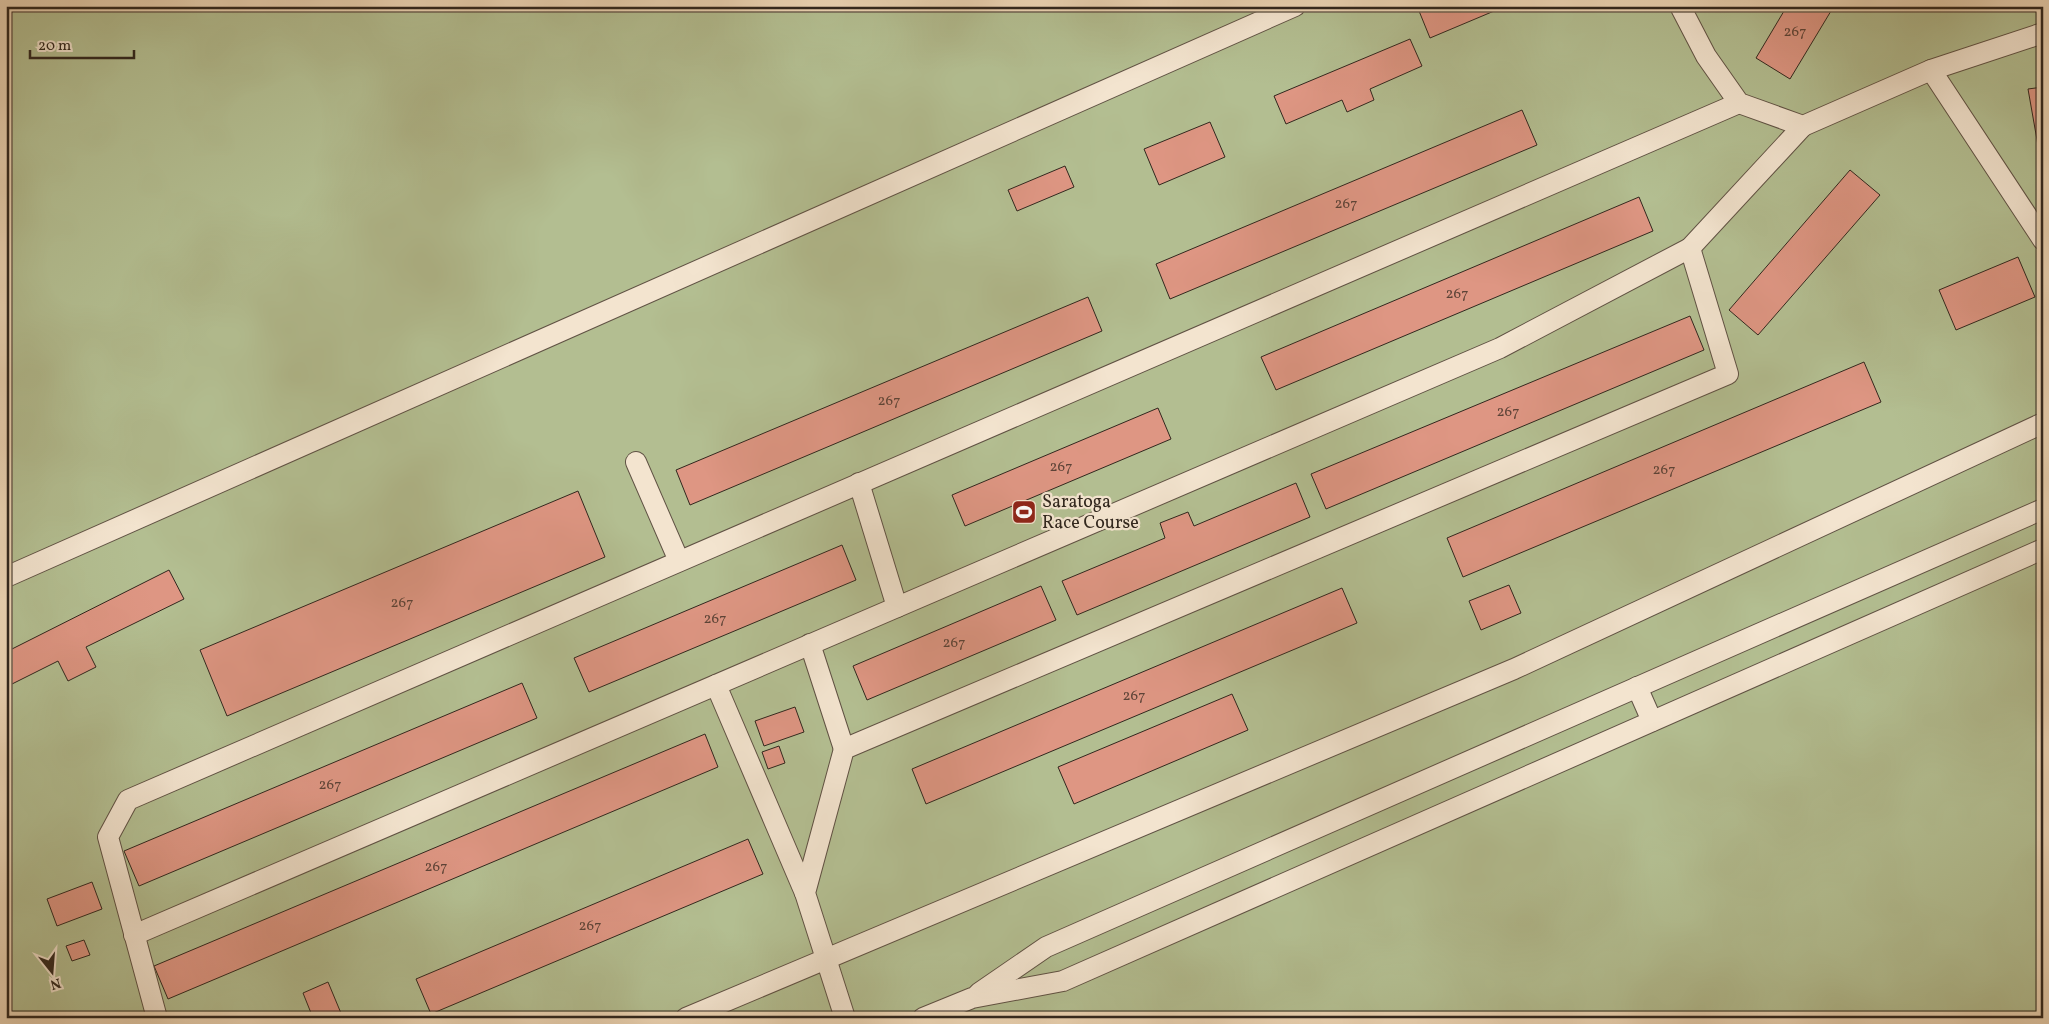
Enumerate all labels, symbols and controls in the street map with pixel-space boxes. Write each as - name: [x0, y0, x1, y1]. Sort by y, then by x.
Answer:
- house number: 267: [1784, 22, 1806, 43]
- scale bar: [30, 28, 134, 60]
- text: 20 m: [38, 36, 71, 57]
- house number: 267: [1335, 194, 1357, 215]
- house number: 267: [1446, 284, 1468, 305]
- house number: 267: [878, 391, 900, 412]
- house number: 267: [1497, 402, 1519, 423]
- house number: 267: [1050, 457, 1072, 478]
- house number: 267: [1653, 460, 1675, 481]
- place label: Saratoga Race Course: [1042, 490, 1139, 536]
- sports icon: Saratoga Race Course: [1011, 499, 1037, 525]
- house number: 267: [391, 593, 413, 614]
- house number: 267: [704, 609, 726, 630]
- house number: 267: [943, 633, 965, 654]
- house number: 267: [1123, 686, 1145, 707]
- house number: 267: [319, 775, 341, 796]
- house number: 267: [425, 857, 447, 878]
- house number: 267: [579, 916, 601, 937]
- north arrow: [28, 946, 78, 996]
- text: N: [48, 972, 63, 994]

